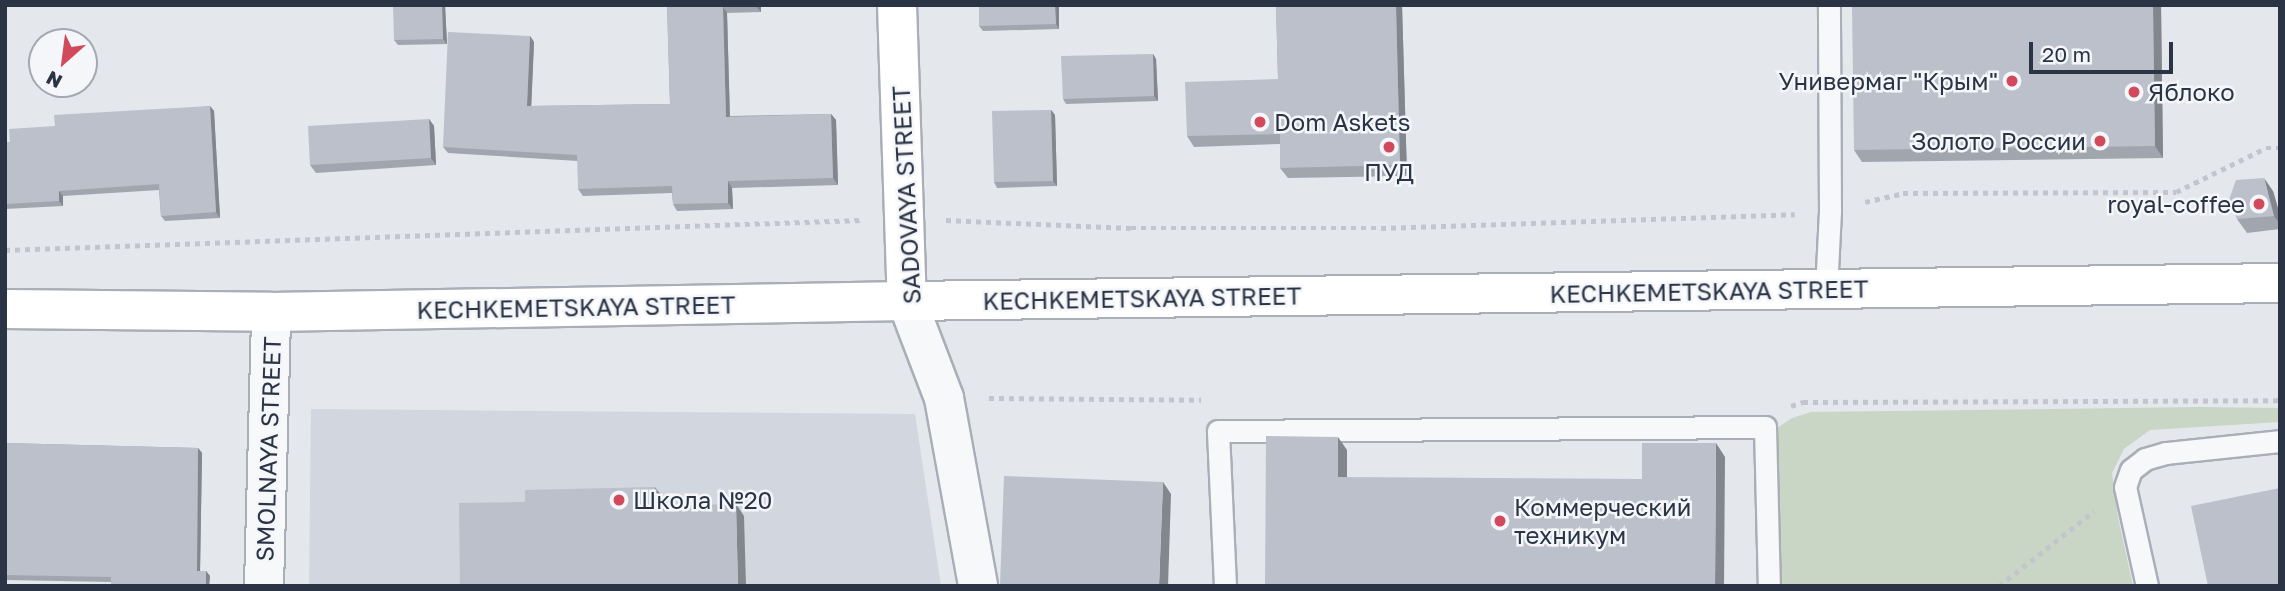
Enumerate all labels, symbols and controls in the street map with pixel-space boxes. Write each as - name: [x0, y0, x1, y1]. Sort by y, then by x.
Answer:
- north arrow: [28, 28, 98, 98]
- scale bar: [2033, 28, 2176, 72]
- text: 20 m: [2042, 41, 2091, 67]
- text: N: [42, 67, 66, 94]
- place label: Универмаг "Крым": [1778, 67, 1998, 95]
- marker: Универмаг "Крым": [2004, 73, 2020, 89]
- place label: Яблоко: [2148, 78, 2235, 106]
- marker: Яблоко: [2126, 84, 2142, 100]
- street label: SADOVAYA STREET: [886, 85, 926, 305]
- place label: Dom Askets: [1274, 108, 1410, 136]
- marker: Dom Askets: [1252, 114, 1268, 130]
- place label: Золото России: [1911, 127, 2086, 155]
- marker: Золото России: [2092, 133, 2108, 149]
- marker: ПУД: [1381, 139, 1397, 155]
- place label: ПУД: [1364, 158, 1414, 186]
- place label: royal-coffee: [2107, 190, 2245, 218]
- marker: royal-coffee: [2251, 196, 2267, 212]
- street label: KECHKEMETSKAYA STREET: [1549, 274, 1869, 308]
- street label: KECHKEMETSKAYA STREET: [982, 281, 1302, 315]
- street label: KECHKEMETSKAYA STREET: [416, 290, 736, 324]
- street label: SMOLNAYA STREET: [250, 336, 286, 562]
- place label: Школа №20: [633, 486, 772, 514]
- marker: Школа №20: [611, 492, 627, 508]
- place label: Коммерческий техникум: [1514, 493, 1691, 549]
- marker: Коммерческий техникум: [1492, 513, 1508, 529]

